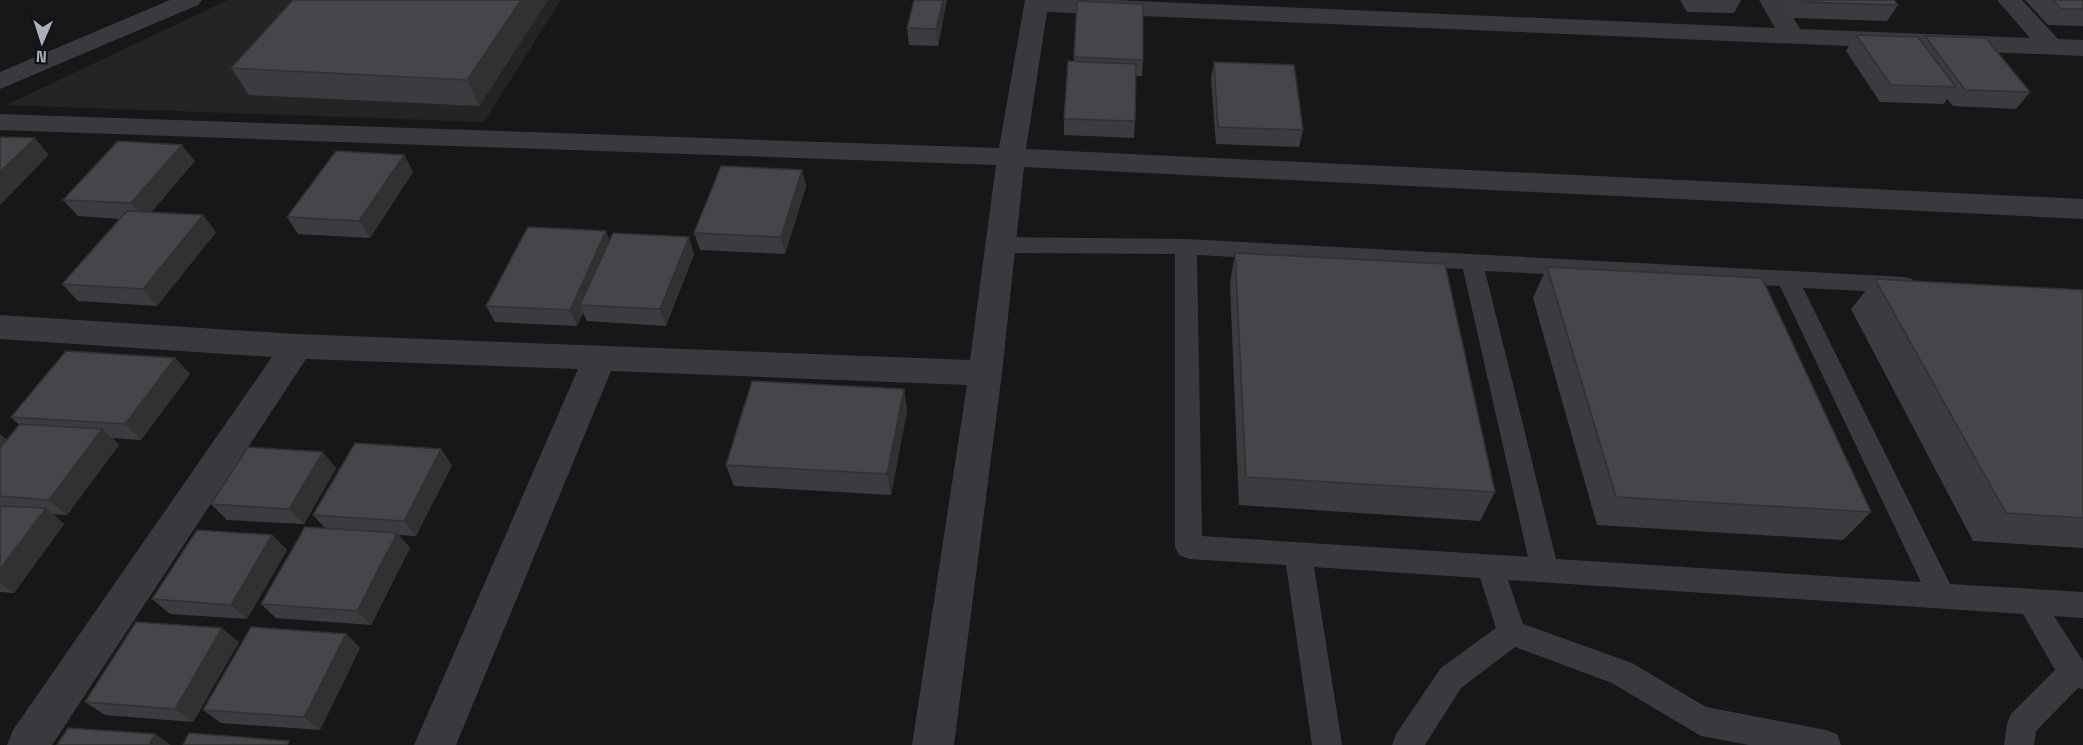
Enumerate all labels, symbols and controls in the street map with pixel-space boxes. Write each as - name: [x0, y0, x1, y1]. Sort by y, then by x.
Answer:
- north arrow: [12, 12, 72, 72]
- text: N: [35, 46, 47, 67]

